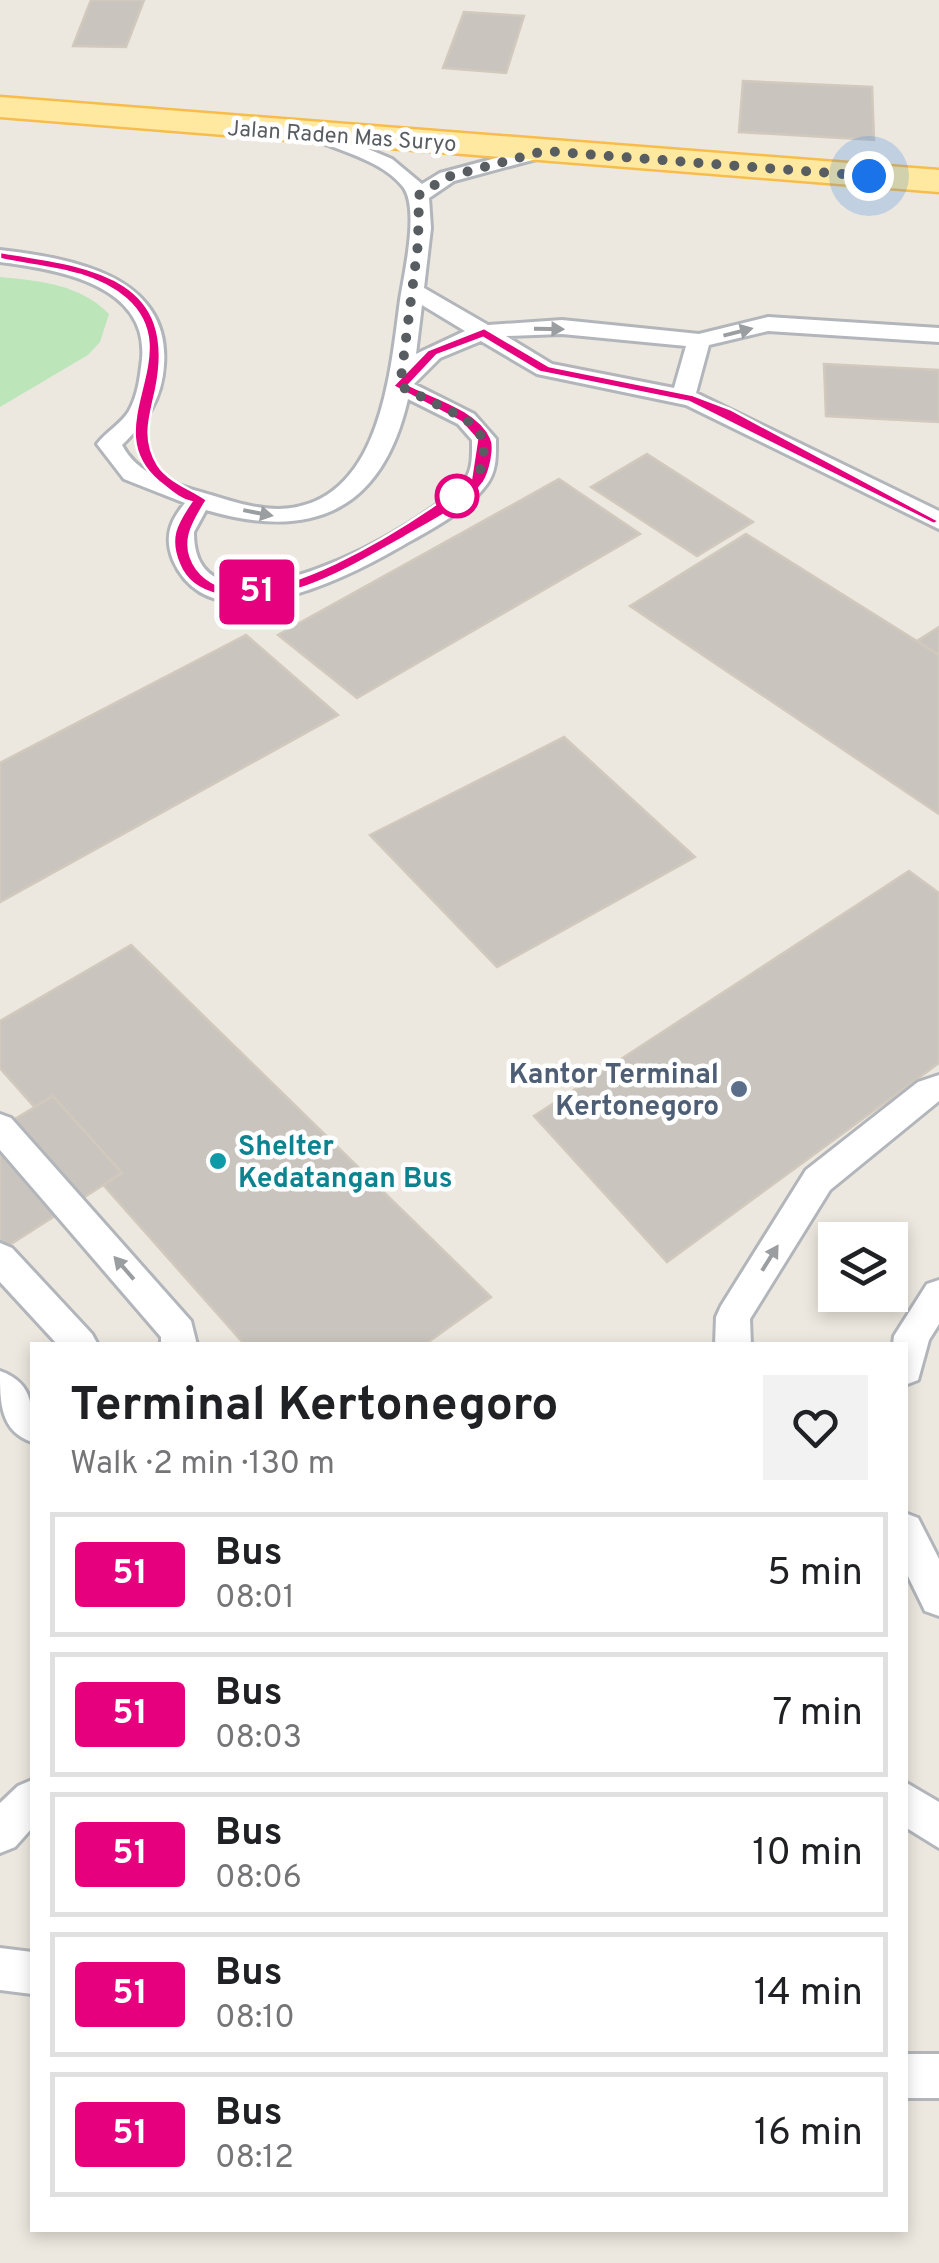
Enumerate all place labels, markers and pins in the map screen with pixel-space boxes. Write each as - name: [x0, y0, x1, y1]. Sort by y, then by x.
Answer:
- unlabelled marker: [436, 475, 478, 517]
- place label: Kantor Terminal Kertonegoro: [509, 1058, 719, 1126]
- marker: Kantor Terminal Kertonegoro: [728, 1078, 750, 1100]
- place label: Shelter Kedatangan Bus: [238, 1130, 453, 1198]
- marker: Shelter Kedatangan Bus: [207, 1150, 229, 1172]

